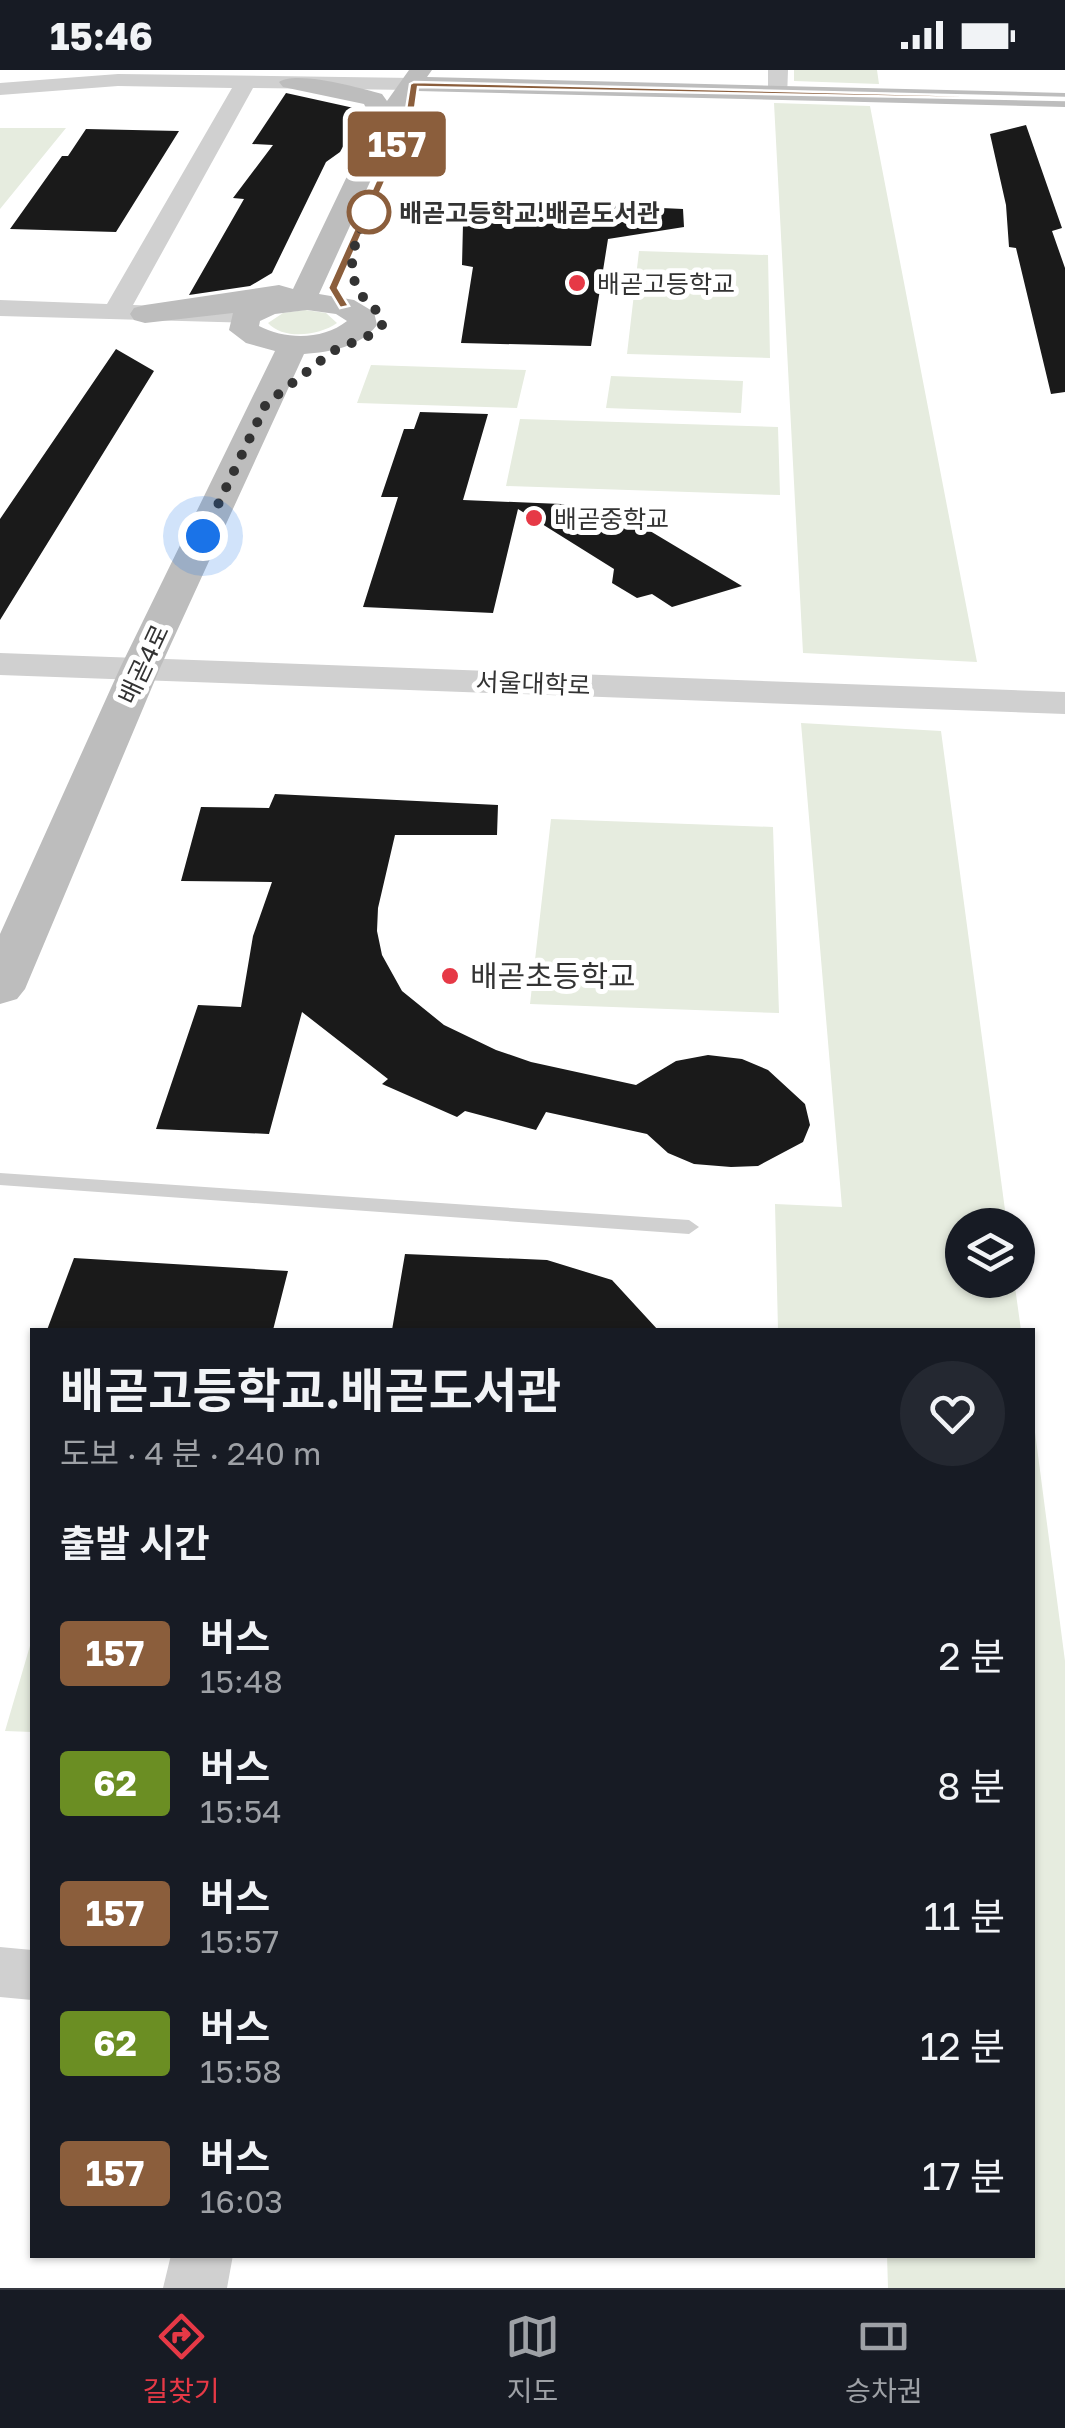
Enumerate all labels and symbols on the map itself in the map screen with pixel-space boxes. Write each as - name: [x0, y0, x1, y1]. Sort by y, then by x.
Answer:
- line badge: 157: [340, 112, 454, 176]
- marker: 배곧고등학교.배곧도서관: [348, 191, 390, 233]
- place label: 배곧고등학교.배곧도서관: [399, 197, 660, 228]
- place label: 배곧고등학교: [597, 268, 735, 299]
- marker: 배곧고등학교: [566, 272, 588, 294]
- place label: 배곧중학교: [554, 503, 669, 534]
- marker: 배곧중학교: [523, 507, 545, 529]
- your location: [178, 511, 228, 561]
- street label: 배곧4로: [111, 619, 175, 709]
- street label: 서울대학로: [475, 666, 591, 700]
- place label: 배곧초등학교: [470, 958, 636, 994]
- marker: 배곧초등학교: [439, 965, 461, 987]

